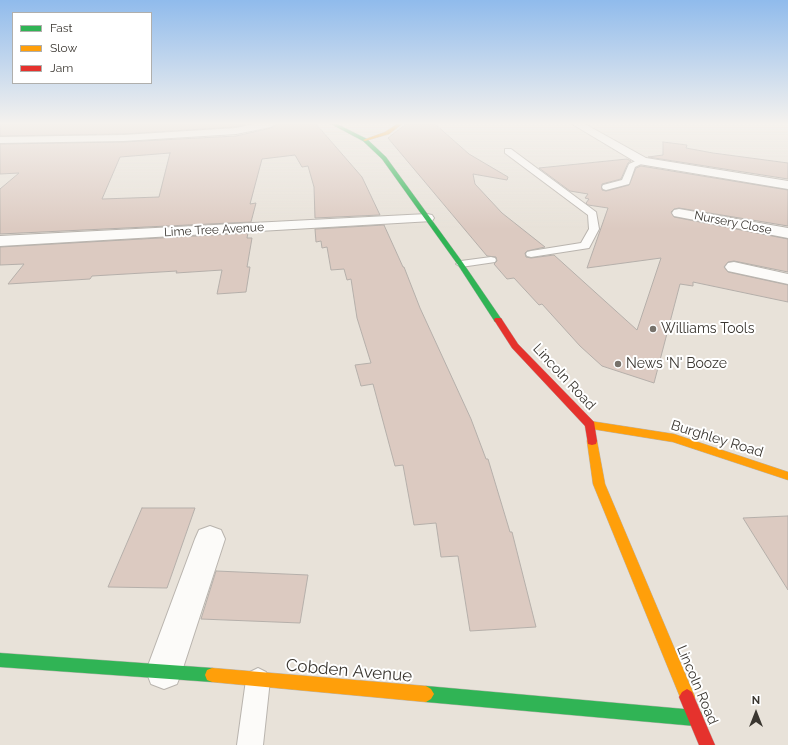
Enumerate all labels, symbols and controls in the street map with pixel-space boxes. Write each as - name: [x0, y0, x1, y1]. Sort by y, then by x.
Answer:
- legend: [12, 12, 152, 84]
- text: Fast: [50, 21, 73, 35]
- text: Slow: [50, 41, 77, 55]
- text: Jam: [50, 61, 73, 75]
- street label: Nursery Close: [693, 208, 773, 238]
- street label: Lime Tree Avenue: [164, 220, 264, 240]
- place label: Williams Tools: [661, 321, 754, 337]
- marker: Williams Tools: [648, 324, 658, 334]
- street label: Lincoln Road: [529, 340, 599, 414]
- place label: News 'N' Booze: [626, 356, 727, 372]
- marker: News 'N' Booze: [613, 359, 623, 369]
- street label: Burghley Road: [669, 417, 765, 461]
- street label: Lincoln Road: [673, 643, 721, 727]
- street label: Cobden Avenue: [285, 655, 413, 687]
- north arrow: [736, 693, 776, 733]
- text: N: [752, 694, 760, 707]

